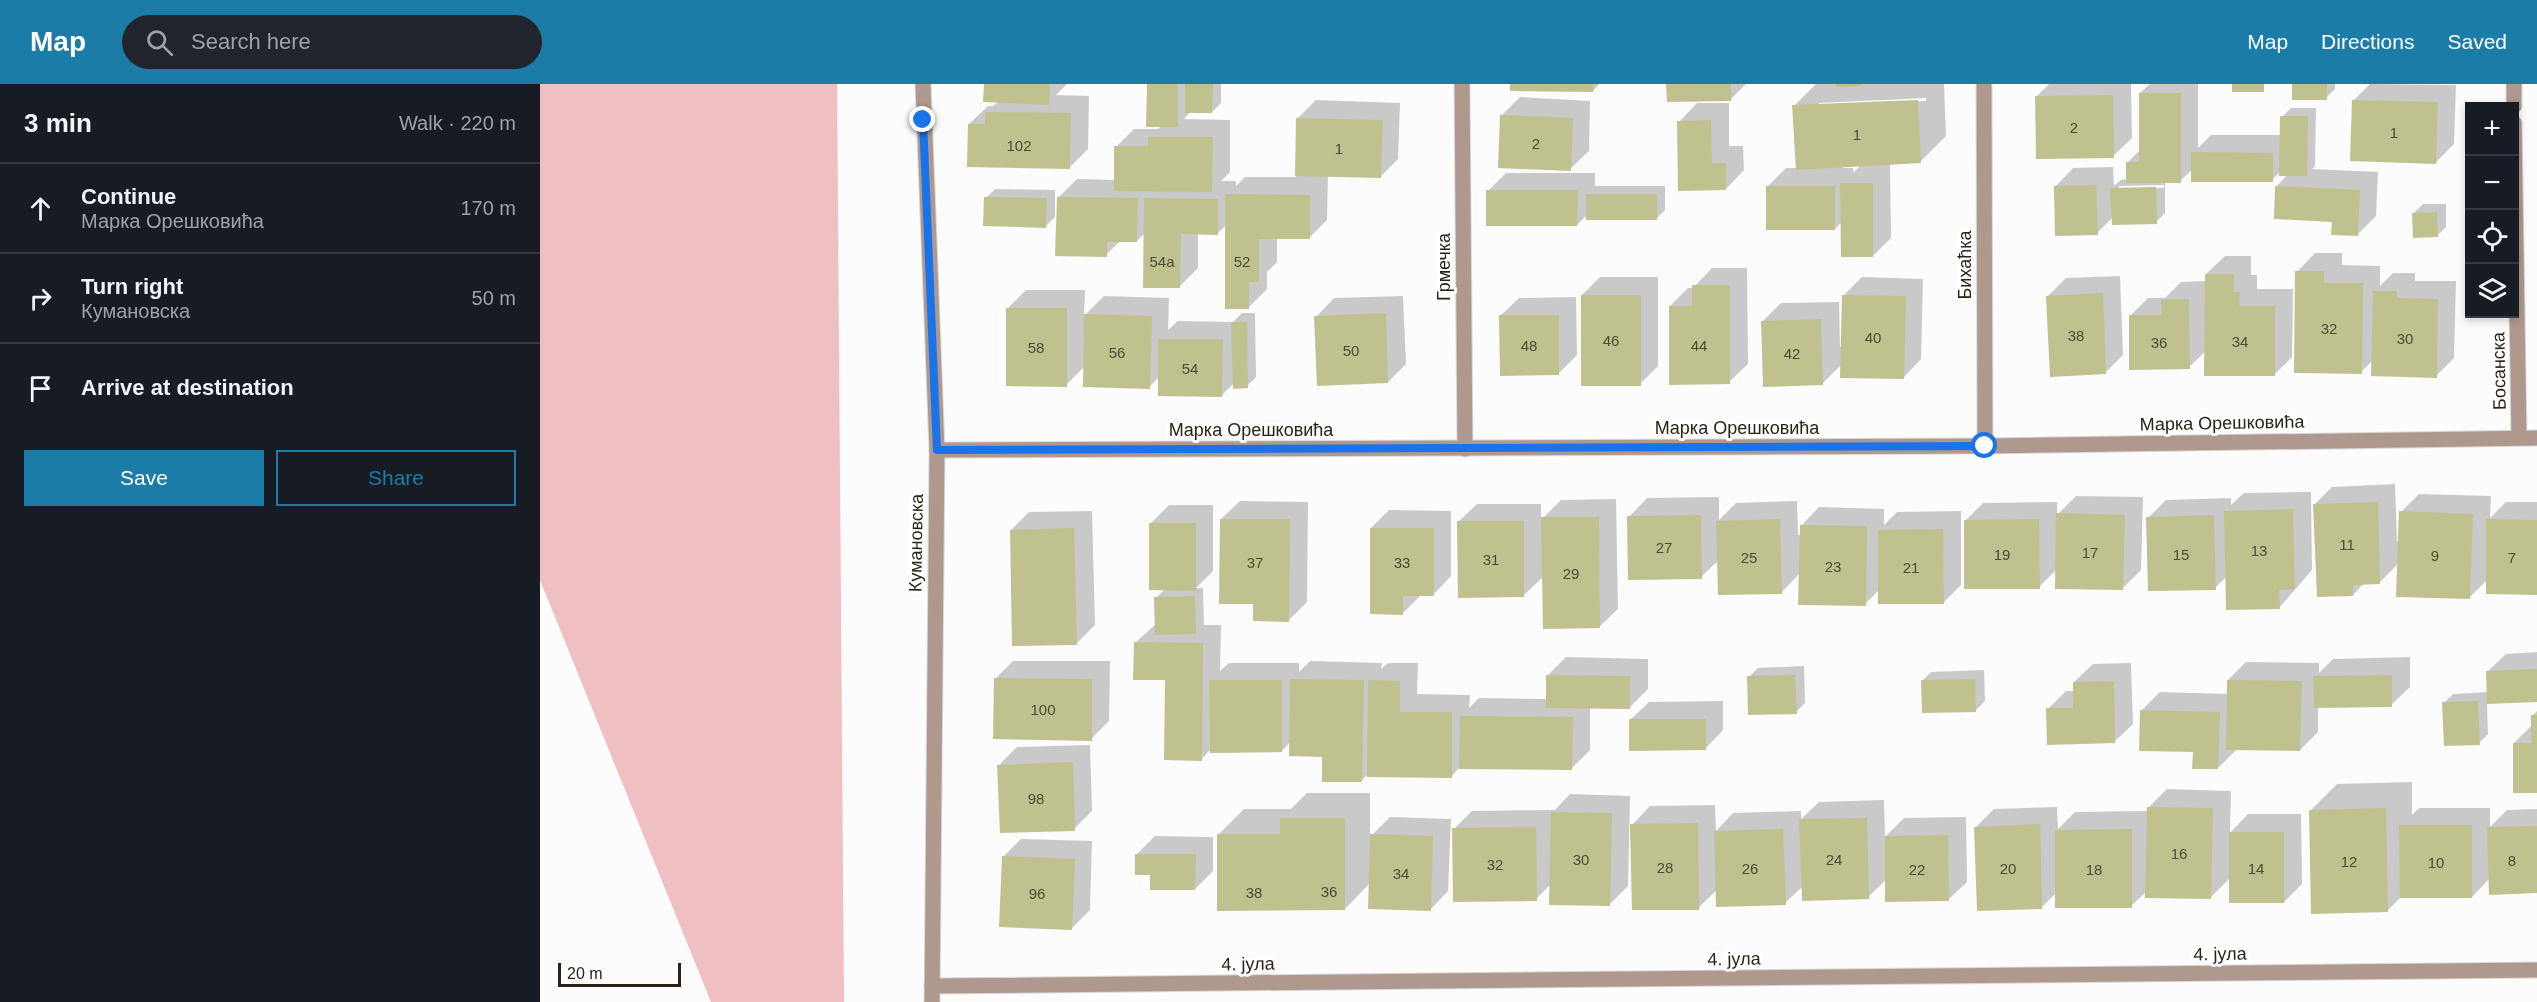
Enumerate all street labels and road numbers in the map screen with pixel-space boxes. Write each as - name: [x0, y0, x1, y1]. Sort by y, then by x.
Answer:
- street label: Бихаћка: [1955, 230, 1975, 299]
- street label: Грмечка: [1434, 232, 1454, 301]
- street label: Босанска: [2488, 331, 2510, 410]
- street label: Марка Орешковића: [2139, 412, 2305, 434]
- street label: Марка Орешковића: [1655, 418, 1820, 438]
- street label: Марка Орешковића: [1169, 420, 1334, 440]
- street label: Кумановска: [905, 493, 927, 592]
- street label: 4. јула: [2193, 944, 2248, 964]
- street label: 4. јула: [1707, 949, 1762, 969]
- street label: 4. јула: [1221, 954, 1276, 974]

